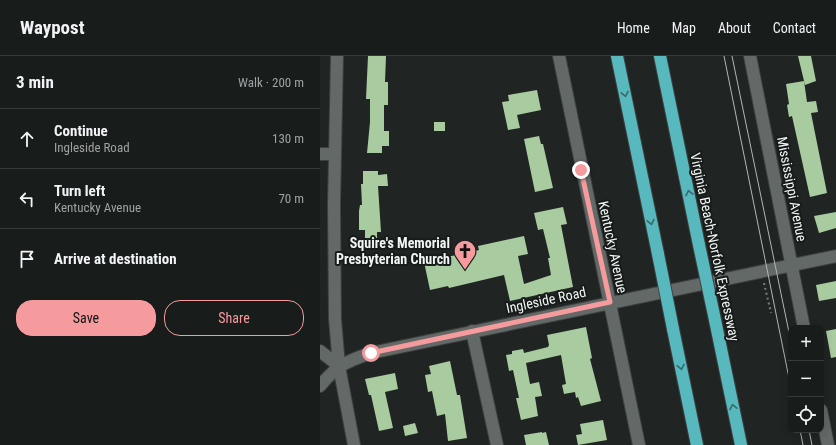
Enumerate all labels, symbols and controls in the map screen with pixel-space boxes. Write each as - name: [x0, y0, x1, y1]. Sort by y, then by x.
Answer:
- text: Waypost: [20, 16, 85, 39]
- text: Home: [617, 20, 650, 36]
- text: Map: [672, 20, 696, 36]
- text: About: [718, 20, 751, 36]
- text: Contact: [773, 20, 816, 36]
- text: 3 min: [16, 72, 54, 92]
- text: Walk · 200 m: [238, 75, 304, 90]
- one-way arrow: [620, 91, 628, 97]
- text: Continue: [54, 122, 108, 140]
- icon: ahead: [16, 128, 38, 150]
- text: 130 m: [272, 131, 304, 146]
- street label: Mississippi Avenue: [774, 135, 810, 243]
- text: Ingleside Road: [54, 140, 130, 155]
- street label: Virginia Beach-Norfolk Expressway: [687, 151, 743, 343]
- route end: [572, 161, 590, 179]
- text: Turn left: [54, 182, 105, 200]
- icon: left: [16, 188, 38, 210]
- one-way arrow: [685, 190, 693, 196]
- text: 70 m: [278, 191, 304, 206]
- street label: Kentucky Avenue: [595, 199, 631, 295]
- text: Kentucky Avenue: [54, 200, 141, 215]
- one-way arrow: [646, 218, 654, 225]
- place label: Squire's Memorial Presbyterian Church: [336, 235, 450, 267]
- church icon: Squire's Memorial Presbyterian Church: [452, 238, 478, 271]
- icon: arrive: [16, 248, 38, 270]
- text: Arrive at destination: [54, 250, 177, 268]
- street label: Ingleside Road: [505, 284, 587, 316]
- button: Save: [16, 300, 156, 336]
- button: Share: [164, 300, 304, 336]
- map controls: [788, 325, 824, 433]
- button: +: [788, 325, 824, 361]
- route start: [362, 344, 380, 362]
- button: −: [788, 361, 824, 397]
- one-way arrow: [676, 364, 684, 370]
- button: locate: [788, 397, 824, 433]
- one-way arrow: [729, 404, 737, 410]

